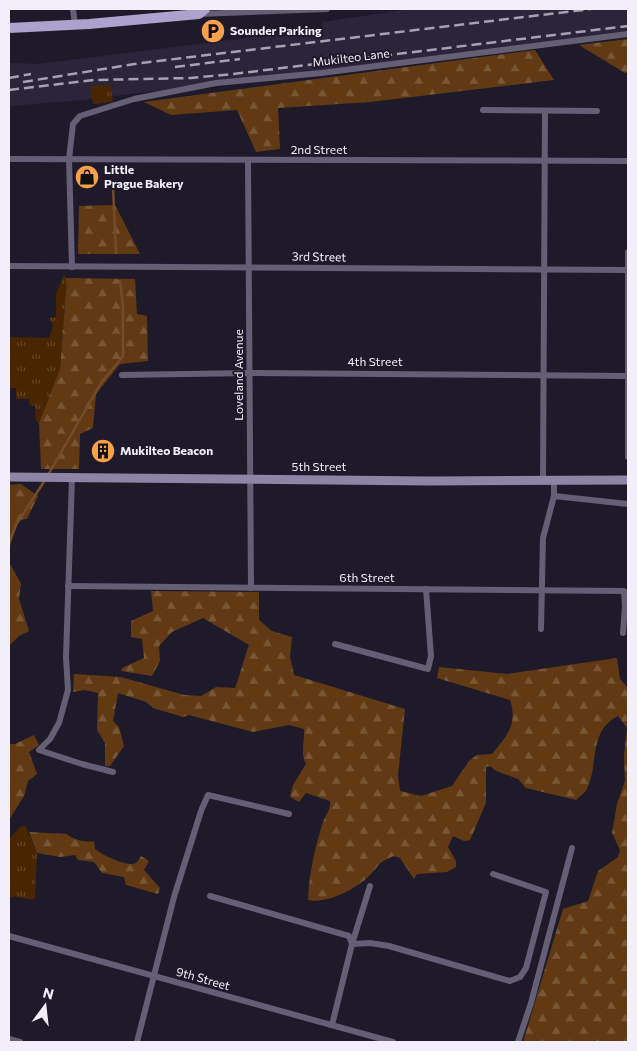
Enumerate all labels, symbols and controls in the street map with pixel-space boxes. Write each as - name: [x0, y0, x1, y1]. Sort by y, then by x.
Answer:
- parking icon: Sounder Parking: [200, 18, 226, 44]
- place label: Sounder Parking: [230, 23, 322, 37]
- street label: Mukilteo Lane: [311, 45, 390, 69]
- street label: 2nd Street: [291, 142, 347, 156]
- place label: Little Prague Bakery: [104, 162, 184, 190]
- shop icon: Little Prague Bakery: [74, 164, 100, 190]
- street label: 3rd Street: [292, 249, 346, 263]
- street label: Loveland Avenue: [231, 329, 245, 421]
- street label: 4th Street: [347, 354, 403, 368]
- building icon: Mukilteo Beacon: [90, 438, 116, 464]
- place label: Mukilteo Beacon: [120, 443, 213, 457]
- street label: 5th Street: [292, 459, 347, 473]
- street label: 6th Street: [339, 570, 395, 584]
- street label: 9th Street: [175, 964, 232, 992]
- north arrow: [20, 981, 70, 1031]
- text: N: [41, 983, 56, 1003]

